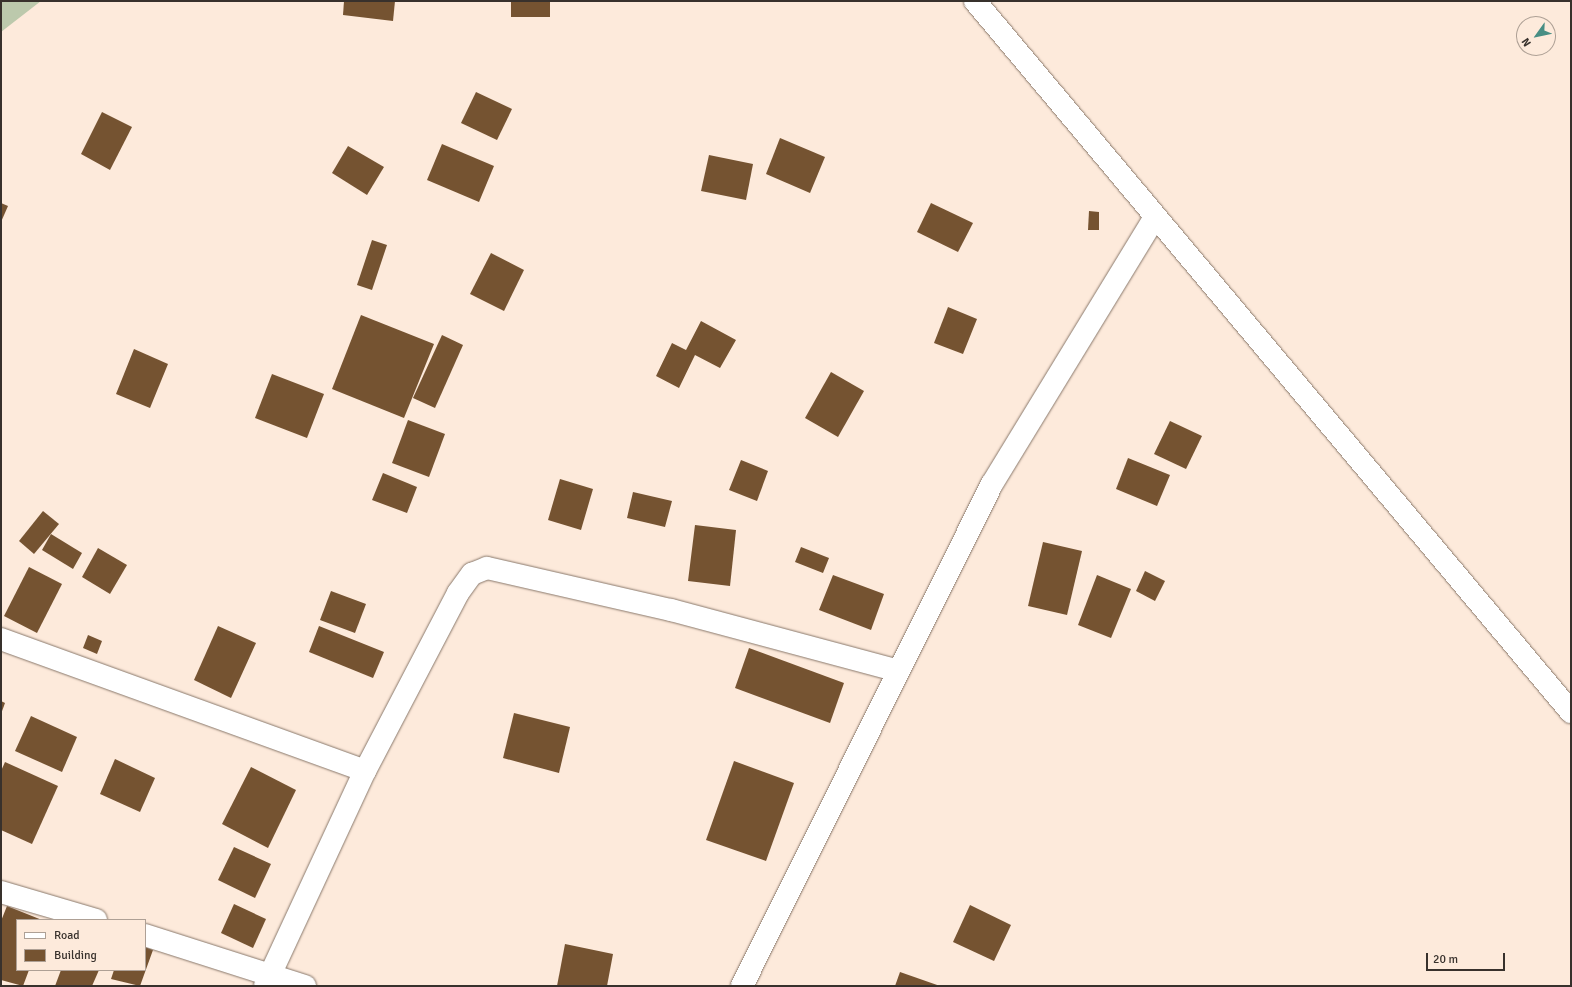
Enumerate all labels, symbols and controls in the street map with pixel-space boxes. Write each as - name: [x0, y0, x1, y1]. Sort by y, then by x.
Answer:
- north arrow: [1516, 16, 1556, 56]
- text: N: [1519, 36, 1534, 49]
- legend: [16, 919, 146, 971]
- text: Road: [54, 928, 80, 943]
- scale bar: [1428, 945, 1507, 971]
- text: Building: [54, 948, 97, 963]
- text: 20 m: [1433, 952, 1458, 967]

